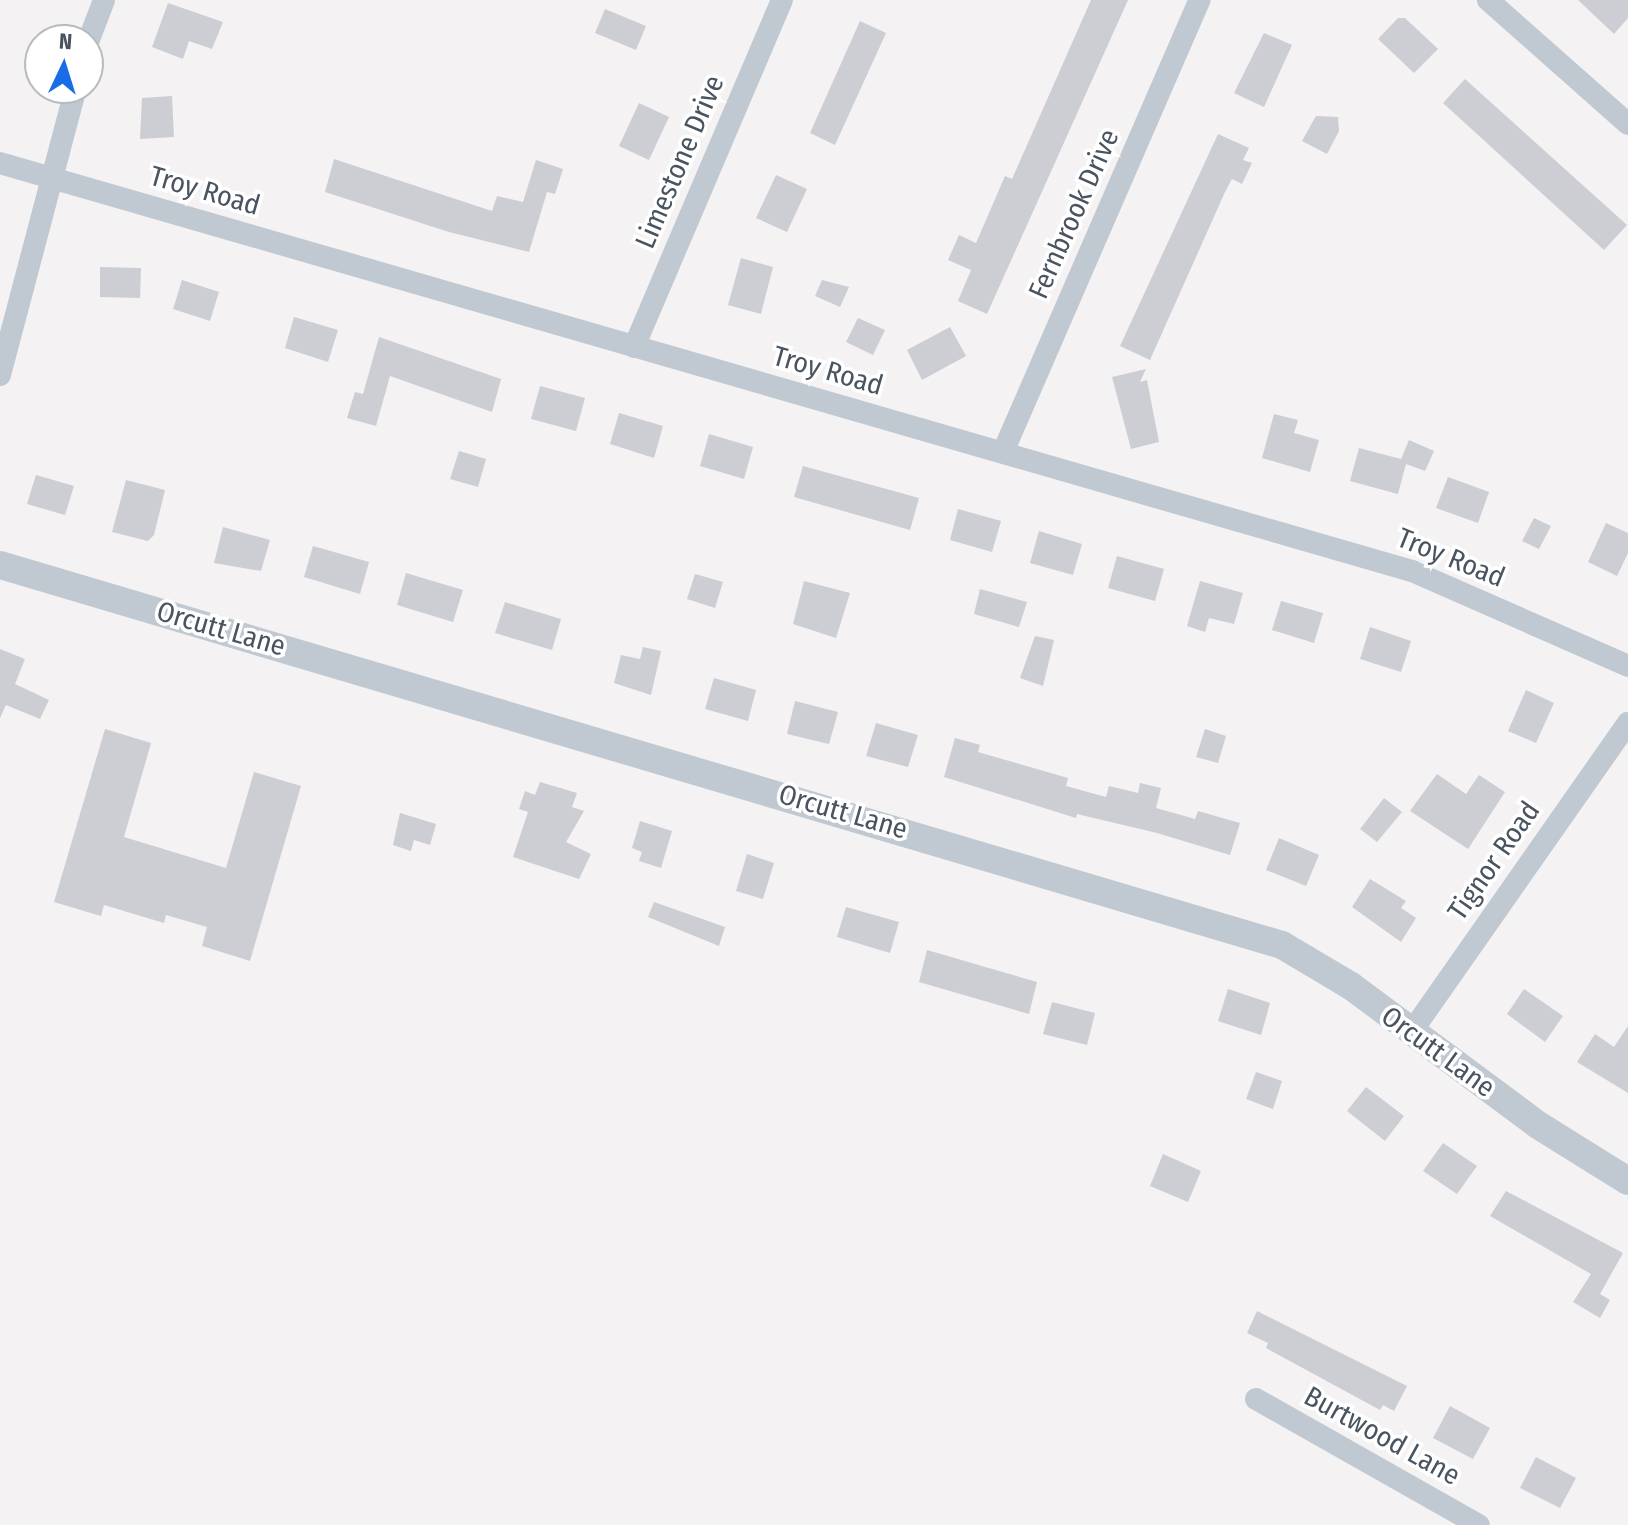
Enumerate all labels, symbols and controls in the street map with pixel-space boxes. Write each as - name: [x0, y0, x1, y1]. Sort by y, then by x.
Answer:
- north arrow: [24, 24, 104, 104]
- text: N: [58, 28, 73, 55]
- street label: Limestone Drive: [628, 70, 732, 254]
- street label: Fernbrook Drive: [1022, 124, 1126, 304]
- street label: Troy Road: [146, 159, 264, 223]
- street label: Troy Road: [769, 339, 887, 403]
- street label: Troy Road: [1392, 521, 1510, 595]
- street label: Orcutt Lane: [153, 595, 289, 663]
- street label: Orcutt Lane: [775, 778, 911, 846]
- street label: Tignor Road: [1441, 795, 1547, 927]
- street label: Orcutt Lane: [1375, 1000, 1501, 1104]
- street label: Burtwood Lane: [1298, 1379, 1466, 1493]

